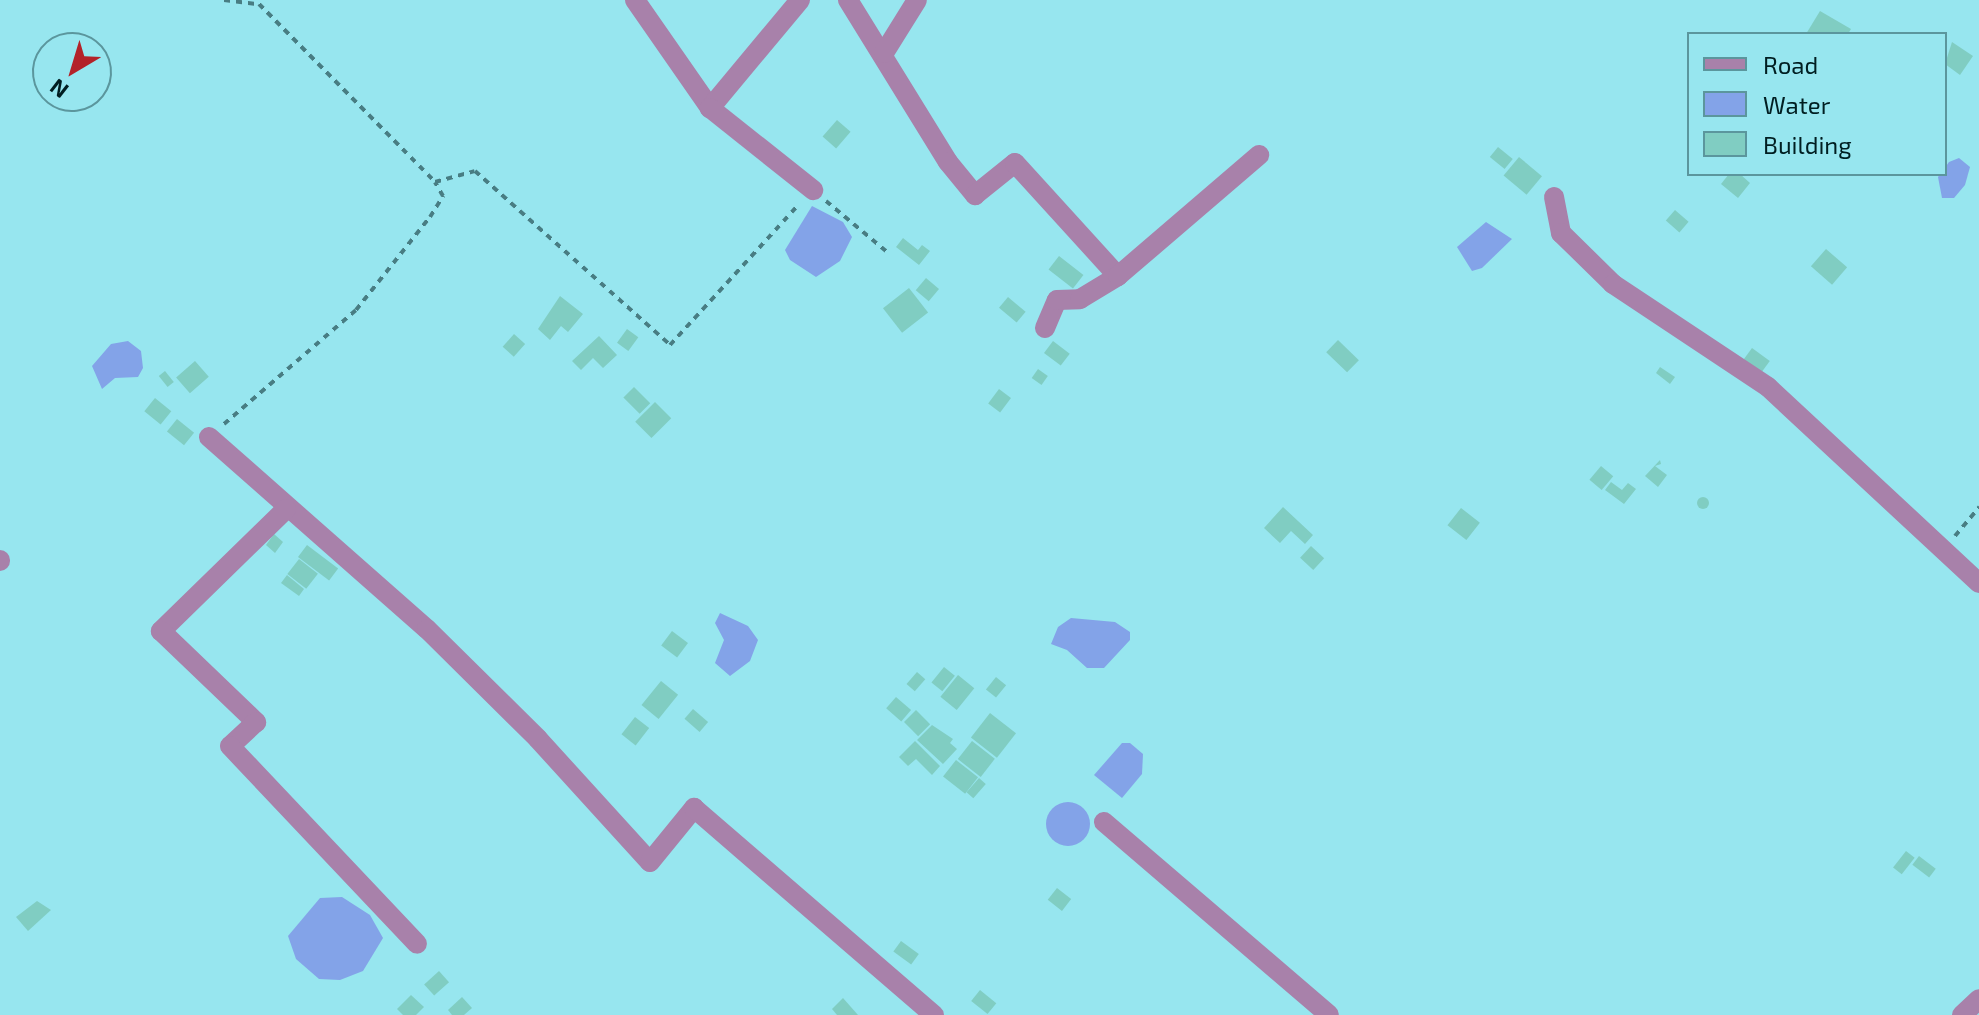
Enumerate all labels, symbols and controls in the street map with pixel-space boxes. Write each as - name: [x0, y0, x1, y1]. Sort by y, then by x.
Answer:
- north arrow: [32, 32, 112, 112]
- legend: [1687, 32, 1947, 176]
- text: Road: [1763, 50, 1818, 79]
- text: N: [44, 74, 73, 104]
- text: Water: [1763, 90, 1830, 119]
- text: Building: [1763, 130, 1852, 159]

